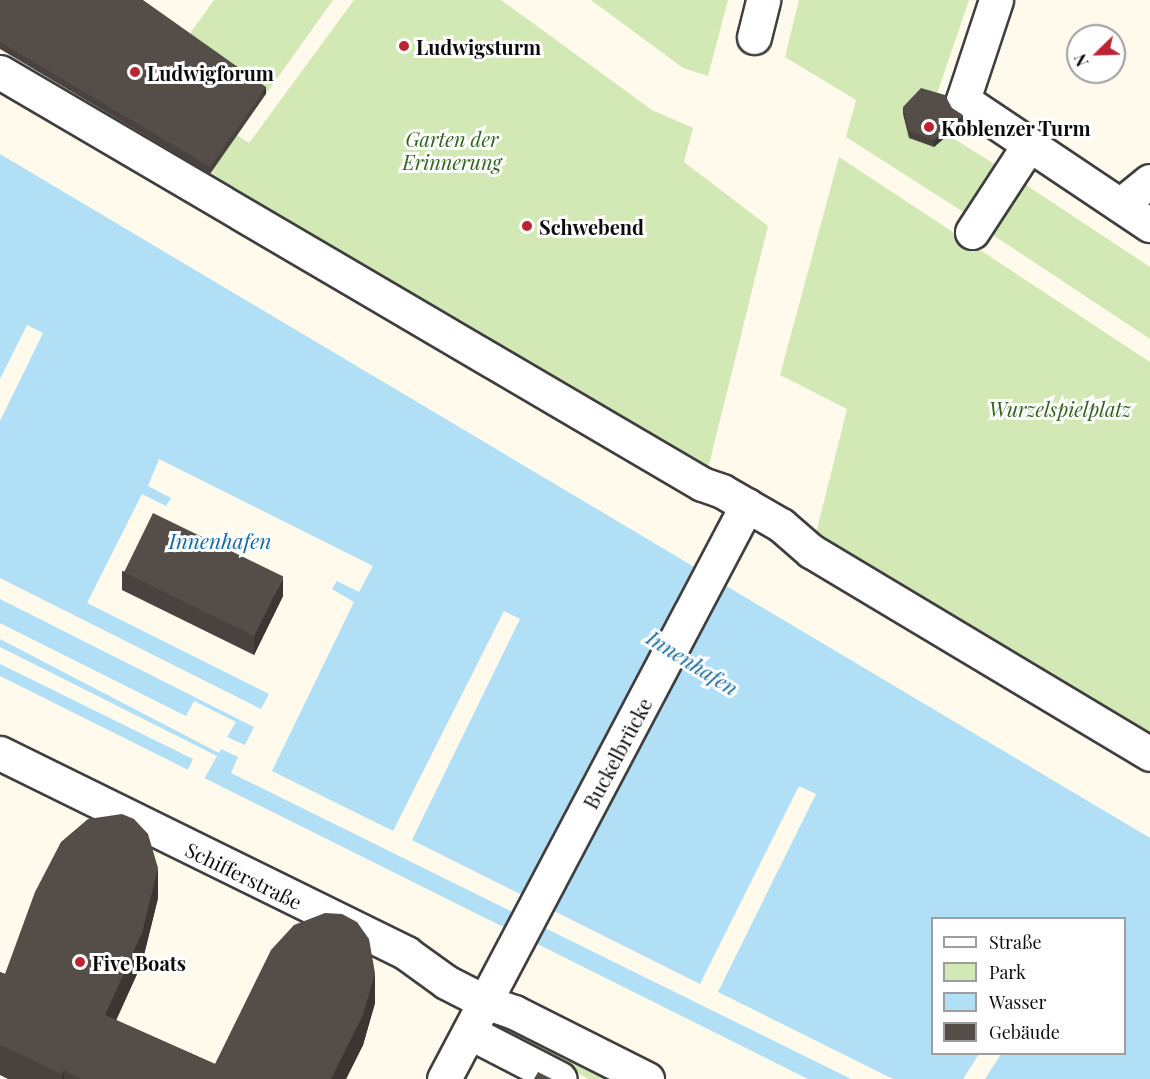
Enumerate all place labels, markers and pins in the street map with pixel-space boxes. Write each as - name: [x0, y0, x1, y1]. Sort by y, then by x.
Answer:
- place label: Ludwigsturm: [416, 34, 541, 58]
- marker: Ludwigsturm: [397, 39, 411, 53]
- place label: Ludwigforum: [147, 60, 274, 84]
- marker: Ludwigforum: [128, 65, 142, 79]
- place label: Koblenzer Turm: [941, 115, 1091, 139]
- marker: Koblenzer Turm: [922, 120, 936, 134]
- place label: Schwebend: [539, 214, 644, 238]
- marker: Schwebend: [520, 219, 534, 233]
- place label: Five Boats: [92, 950, 186, 974]
- marker: Five Boats: [73, 955, 87, 969]

